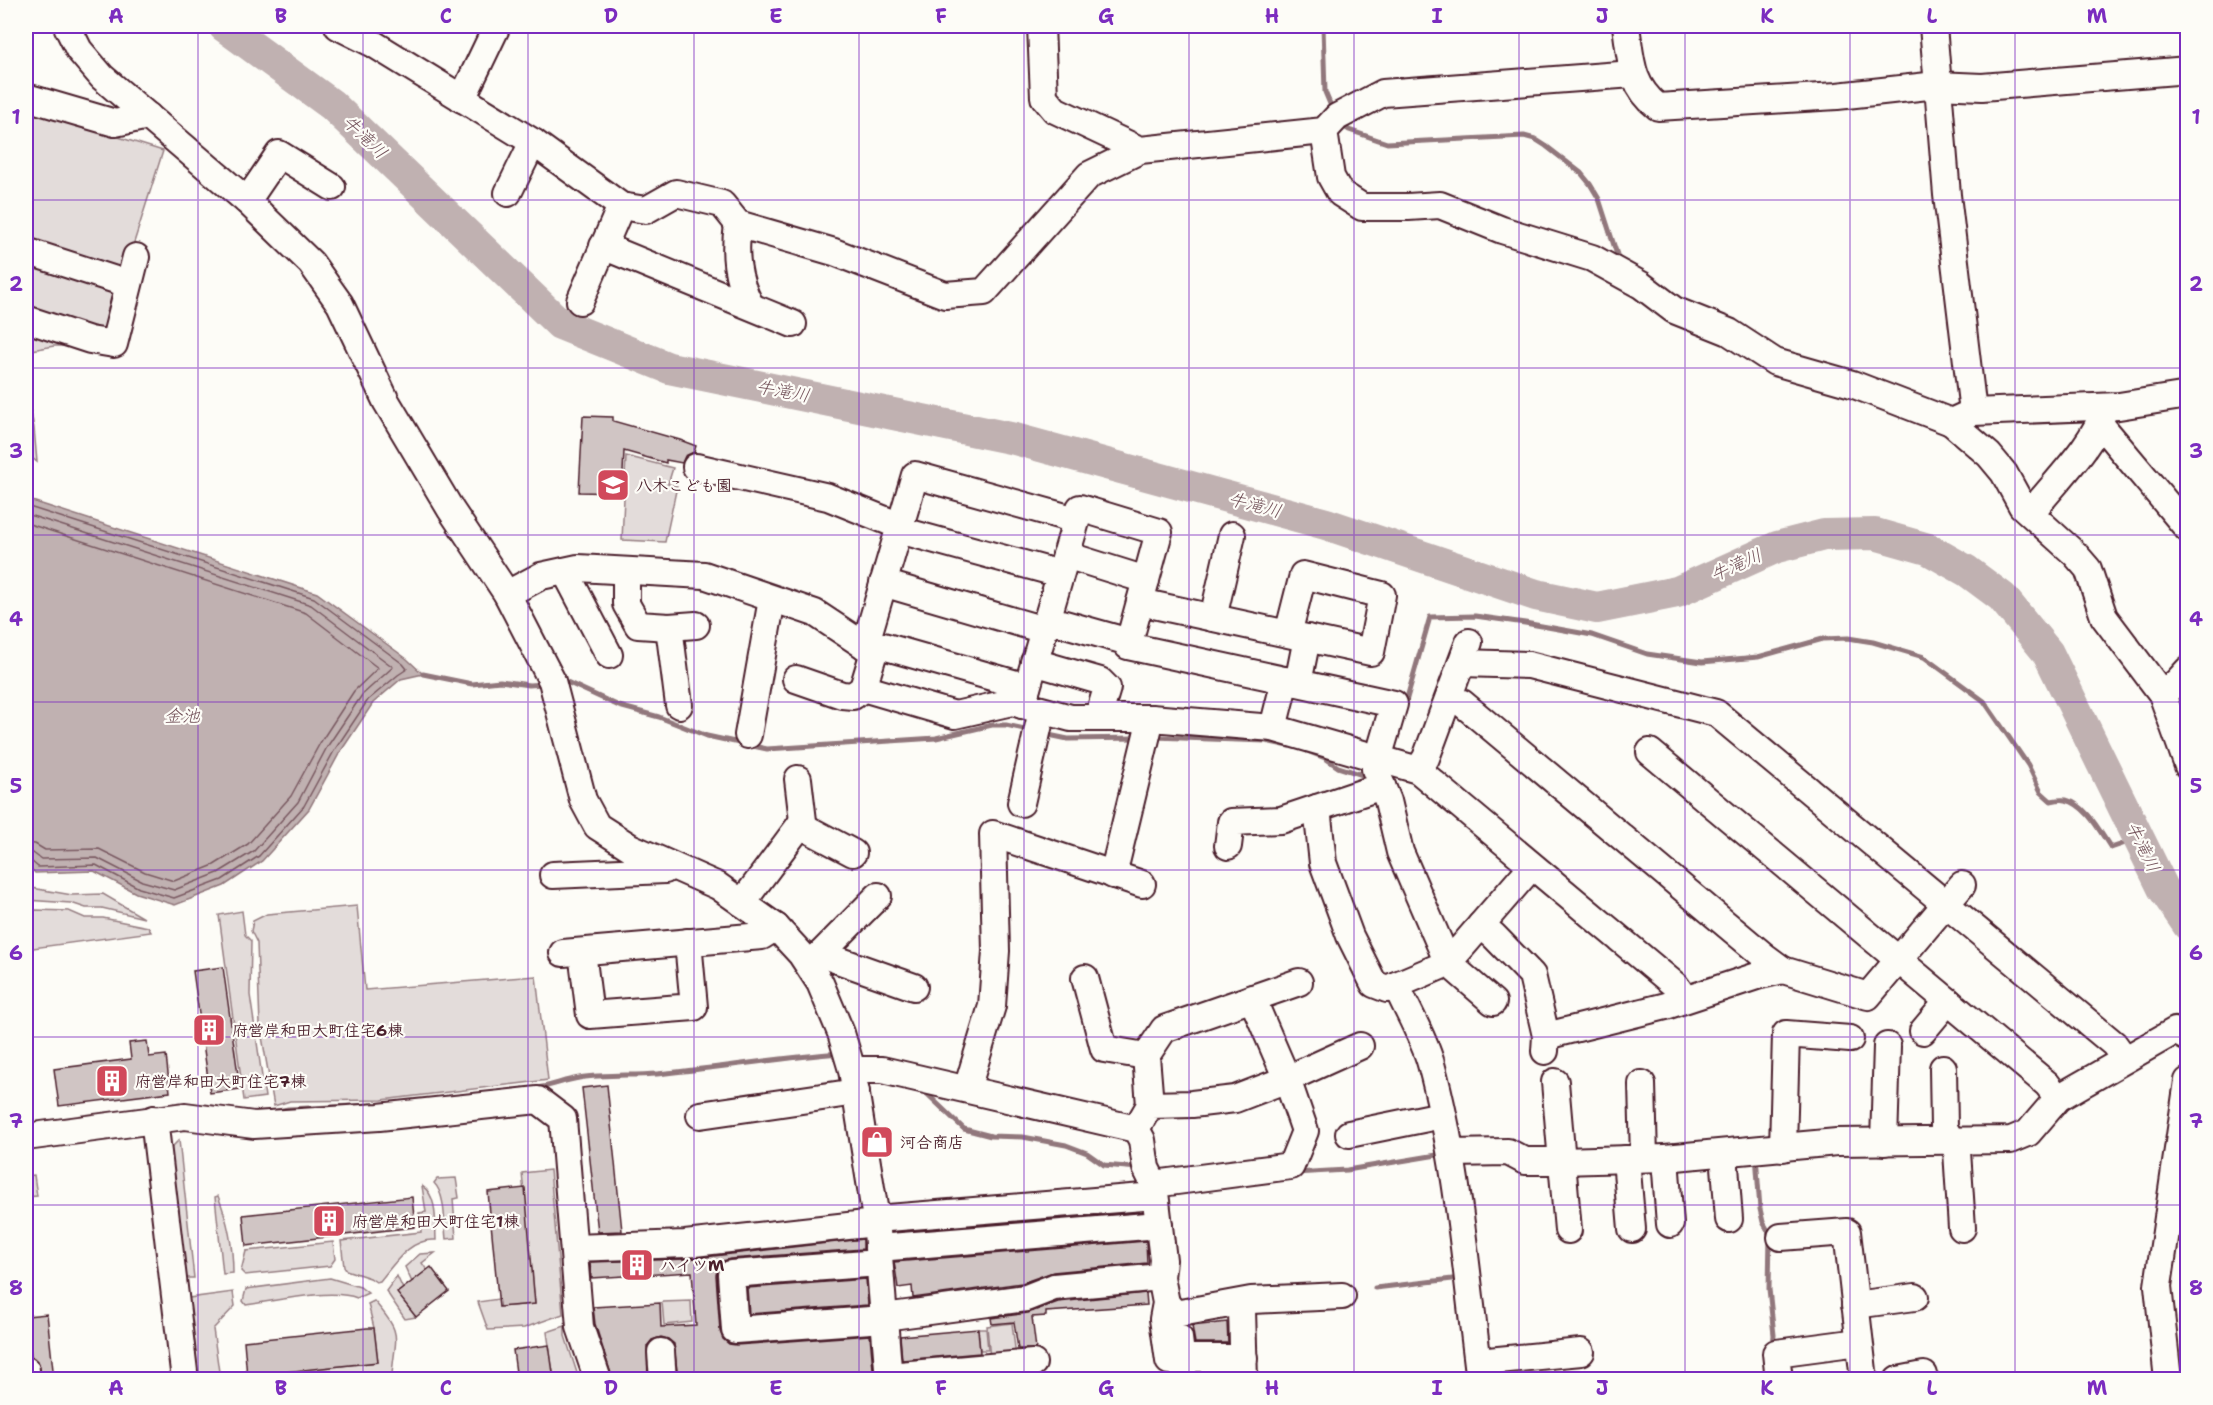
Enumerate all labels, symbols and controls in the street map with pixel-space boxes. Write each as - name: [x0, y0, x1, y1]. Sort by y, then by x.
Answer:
- text: A: [108, 3, 124, 29]
- text: B: [275, 3, 287, 29]
- text: C: [440, 3, 452, 29]
- text: D: [604, 3, 618, 29]
- text: E: [769, 3, 783, 29]
- text: F: [935, 3, 947, 29]
- text: G: [1098, 3, 1114, 29]
- text: H: [1265, 3, 1279, 29]
- text: I: [1431, 3, 1443, 29]
- text: J: [1596, 3, 1609, 29]
- text: K: [1760, 3, 1774, 29]
- text: L: [1927, 3, 1938, 29]
- text: M: [2087, 3, 2108, 29]
- text: 1: [11, 104, 21, 130]
- text: 1: [2191, 104, 2201, 130]
- water label: 牛滝川: [337, 110, 393, 164]
- text: 2: [9, 271, 23, 297]
- text: 2: [2189, 271, 2203, 297]
- water label: 牛滝川: [754, 374, 812, 408]
- text: 3: [9, 438, 23, 464]
- text: 3: [2189, 438, 2203, 464]
- school or university icon: 八木こども園: [595, 467, 631, 503]
- place label: 八木こども園: [636, 475, 732, 496]
- water label: 牛滝川: [1226, 486, 1284, 524]
- water label: 牛滝川: [1706, 543, 1766, 587]
- text: 4: [9, 606, 23, 632]
- text: 4: [2189, 606, 2203, 632]
- water label: 金池: [164, 704, 201, 728]
- text: 5: [10, 773, 22, 799]
- text: 5: [2190, 773, 2202, 799]
- water label: 牛滝川: [2120, 817, 2166, 877]
- text: 6: [9, 940, 23, 966]
- text: 6: [2189, 940, 2203, 966]
- building icon: 府営岸和田大町住宅6棟: [191, 1012, 227, 1048]
- place label: 府営岸和田大町住宅6棟: [232, 1020, 404, 1041]
- building icon: 府営岸和田大町住宅7棟: [94, 1063, 130, 1099]
- place label: 府営岸和田大町住宅7棟: [135, 1071, 307, 1092]
- text: 7: [9, 1108, 23, 1134]
- text: 7: [2189, 1108, 2203, 1134]
- shop icon: 河合商店: [859, 1124, 895, 1160]
- place label: 河合商店: [900, 1132, 964, 1153]
- building icon: 府営岸和田大町住宅1棟: [311, 1203, 347, 1239]
- place label: 府営岸和田大町住宅1棟: [352, 1211, 520, 1232]
- building icon: ハイツM: [619, 1247, 655, 1283]
- place label: ハイツM: [660, 1255, 725, 1276]
- text: 8: [9, 1275, 23, 1301]
- text: 8: [2189, 1275, 2203, 1301]
- text: A: [108, 1375, 124, 1401]
- text: B: [275, 1375, 287, 1401]
- text: C: [440, 1375, 452, 1401]
- text: D: [604, 1375, 618, 1401]
- text: E: [769, 1375, 783, 1401]
- text: F: [935, 1375, 947, 1401]
- text: G: [1098, 1375, 1114, 1401]
- text: H: [1265, 1375, 1279, 1401]
- text: I: [1431, 1375, 1443, 1401]
- text: J: [1596, 1375, 1609, 1401]
- text: K: [1760, 1375, 1774, 1401]
- text: L: [1927, 1375, 1938, 1401]
- text: M: [2087, 1375, 2108, 1401]

